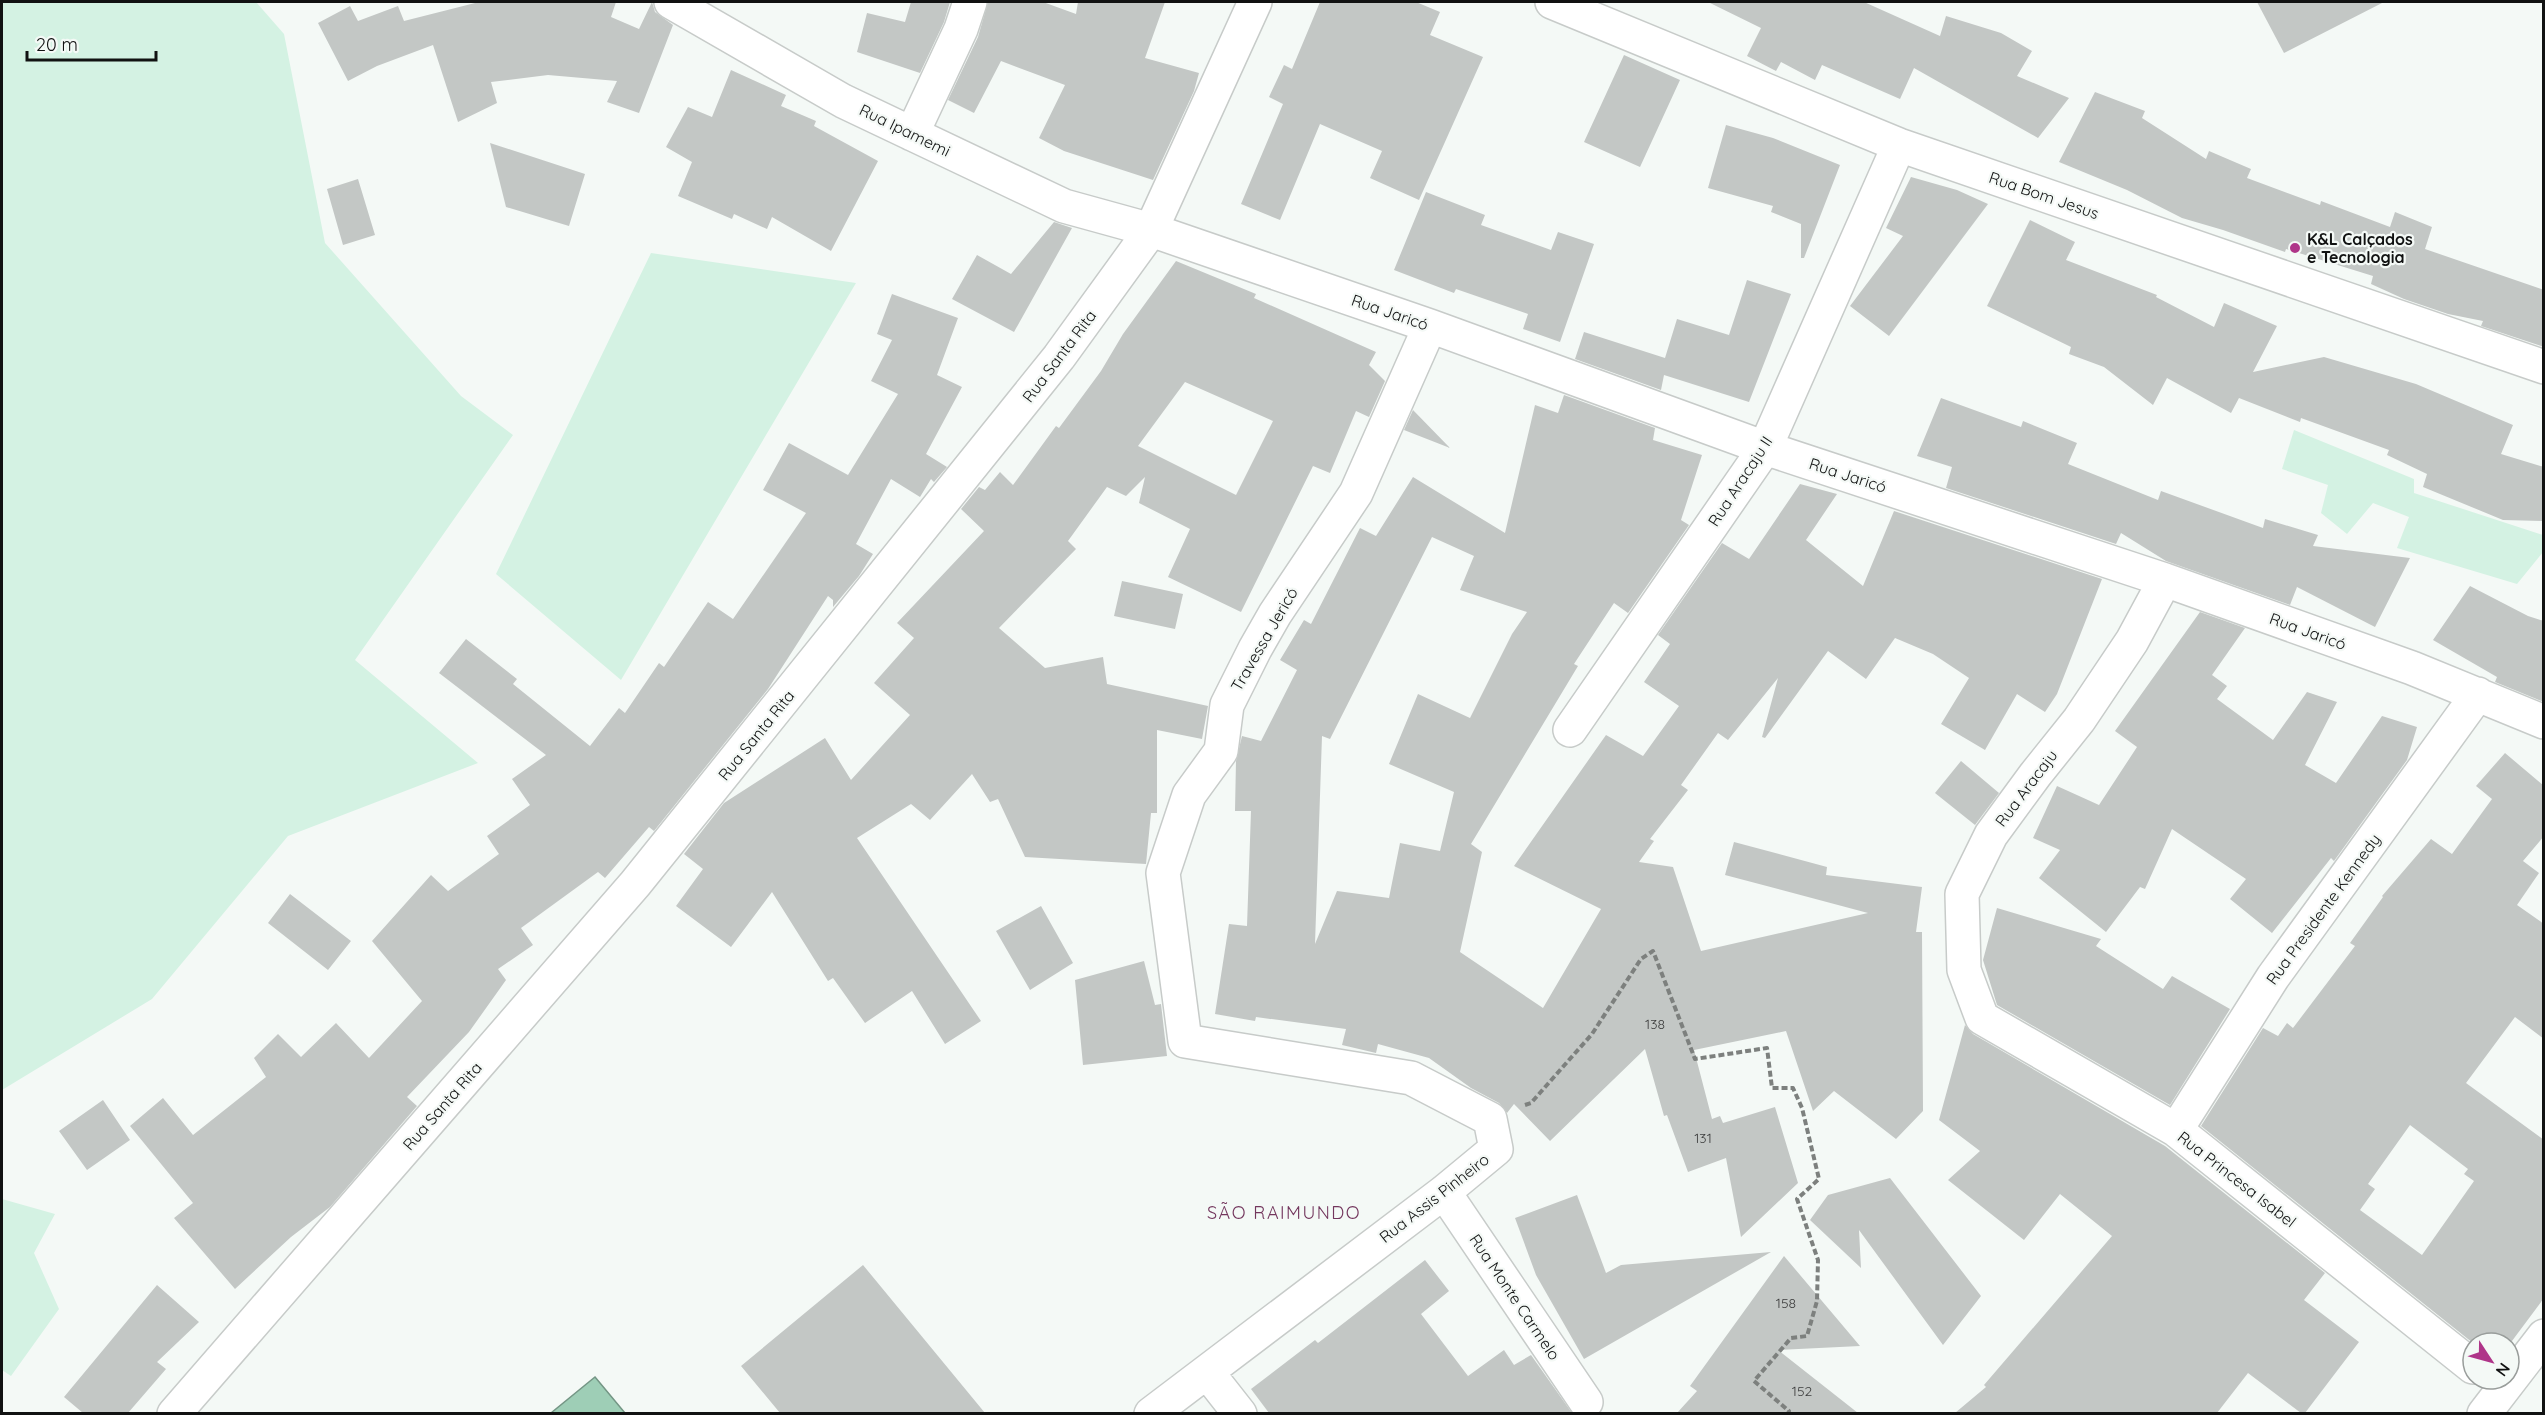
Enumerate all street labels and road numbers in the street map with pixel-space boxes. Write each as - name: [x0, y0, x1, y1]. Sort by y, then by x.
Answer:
- street label: Rua Ipamemi: [856, 99, 954, 161]
- street label: Rua Bom Jesus: [1986, 167, 2102, 223]
- street label: Rua Jaricó: [1349, 290, 1431, 334]
- street label: Rua Santa Rita: [1018, 306, 1100, 406]
- street label: Rua Aracaju II: [1703, 432, 1777, 530]
- street label: Rua Jaricó: [1807, 453, 1889, 497]
- street label: Travessa Jericó: [1226, 584, 1302, 694]
- street label: Rua Jaricó: [2267, 608, 2349, 654]
- street label: Rua Santa Rita: [713, 686, 799, 784]
- street label: Rua Aracaju: [1991, 746, 2061, 830]
- street label: Rua Presidente Kennedy: [2262, 830, 2384, 988]
- street label: Rua Santa Rita: [398, 1058, 486, 1154]
- street label: Rua Princesa Isabel: [2174, 1127, 2300, 1231]
- street label: Rua Assis Pinheiro: [1375, 1149, 1493, 1247]
- street label: Rua Monte Carmelo: [1465, 1230, 1565, 1364]

